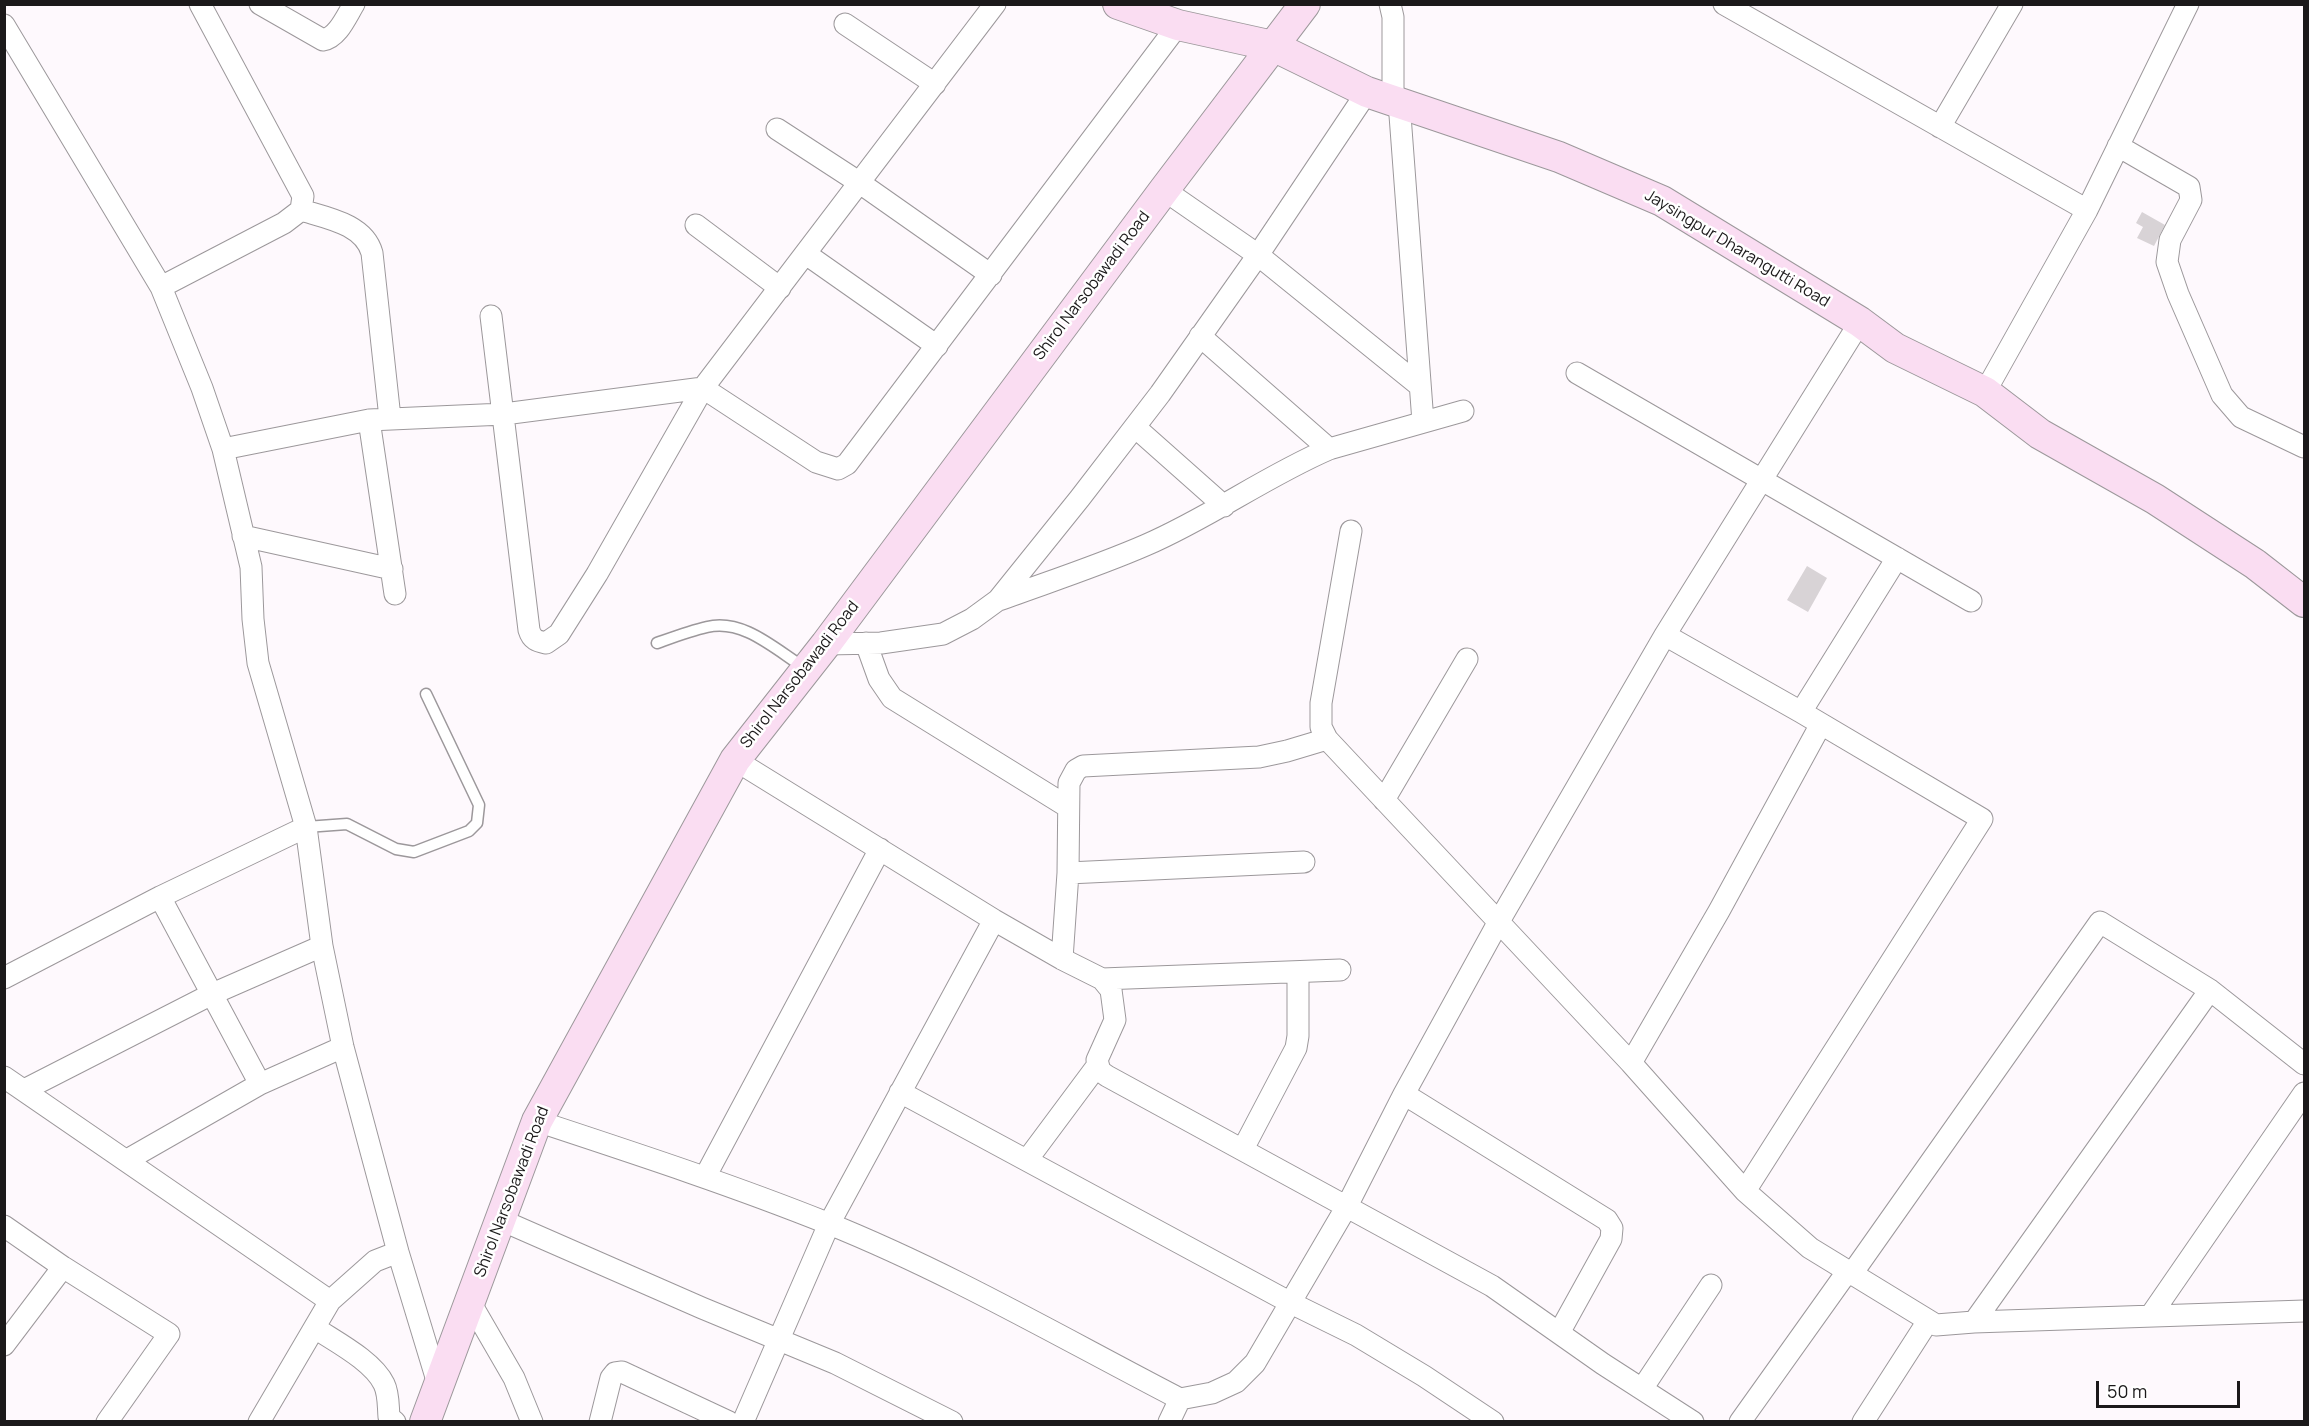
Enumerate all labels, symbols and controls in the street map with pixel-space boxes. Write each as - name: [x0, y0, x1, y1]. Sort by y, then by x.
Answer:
- street label: Jaysingpur Dharangutti Road: [1641, 186, 1833, 312]
- street label: Shirol Narsobawadi Road: [1030, 208, 1154, 364]
- street label: Shirol Narsobawadi Road: [737, 598, 863, 752]
- street label: Shirol Narsobawadi Road: [471, 1104, 553, 1280]
- scale bar: [2099, 1369, 2243, 1407]
- text: 50 m: [2107, 1379, 2147, 1403]

